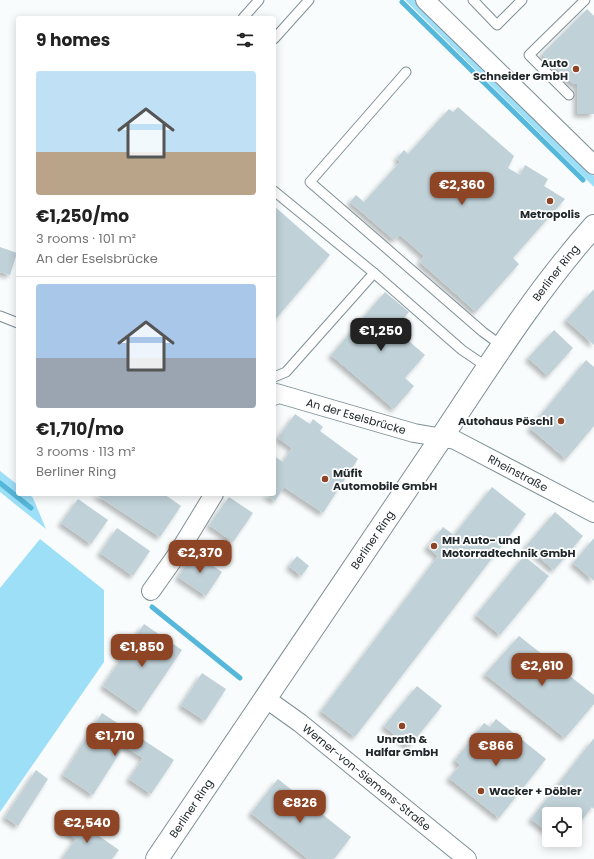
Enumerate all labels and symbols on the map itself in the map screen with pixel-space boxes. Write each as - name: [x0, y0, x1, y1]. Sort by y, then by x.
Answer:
- place label: Auto Schneider GmbH: [473, 55, 568, 84]
- marker: Auto Schneider GmbH: [571, 64, 581, 74]
- pin: €2,360: [429, 172, 495, 206]
- marker: Metropolis: [545, 196, 555, 206]
- place label: Metropolis: [520, 206, 580, 222]
- street label: Berliner Ring: [528, 241, 583, 304]
- pin: €1,250: [348, 318, 414, 352]
- street label: An der Eselsbrücke: [304, 394, 408, 438]
- place label: Autohaus Pöschl: [458, 413, 553, 429]
- marker: Autohaus Pöschl: [556, 416, 566, 426]
- street label: Rheinstraße: [485, 451, 551, 496]
- place label: Müfit Automobile GmbH: [333, 465, 437, 494]
- marker: Müfit Automobile GmbH: [320, 474, 330, 484]
- street label: Berliner Ring: [347, 507, 398, 572]
- place label: MH Auto- und Motorradtechnik GmbH: [442, 532, 576, 561]
- pin: €2,370: [167, 540, 233, 574]
- marker: MH Auto- und Motorradtechnik GmbH: [429, 541, 439, 551]
- pin: €1,850: [109, 634, 175, 668]
- pin: €2,610: [509, 653, 575, 687]
- street label: Werner-von-Siemens-Straße: [299, 720, 434, 835]
- marker: Unrath & Halfar GmbH: [397, 721, 407, 731]
- pin: €1,710: [82, 723, 148, 757]
- place label: Unrath & Halfar GmbH: [366, 731, 438, 760]
- pin: €866: [472, 733, 520, 767]
- street label: Berliner Ring: [165, 776, 217, 841]
- place label: Wacker + Döbler: [489, 783, 582, 799]
- marker: Wacker + Döbler: [476, 786, 486, 796]
- pin: €826: [276, 790, 324, 824]
- pin: €2,540: [54, 810, 120, 844]

